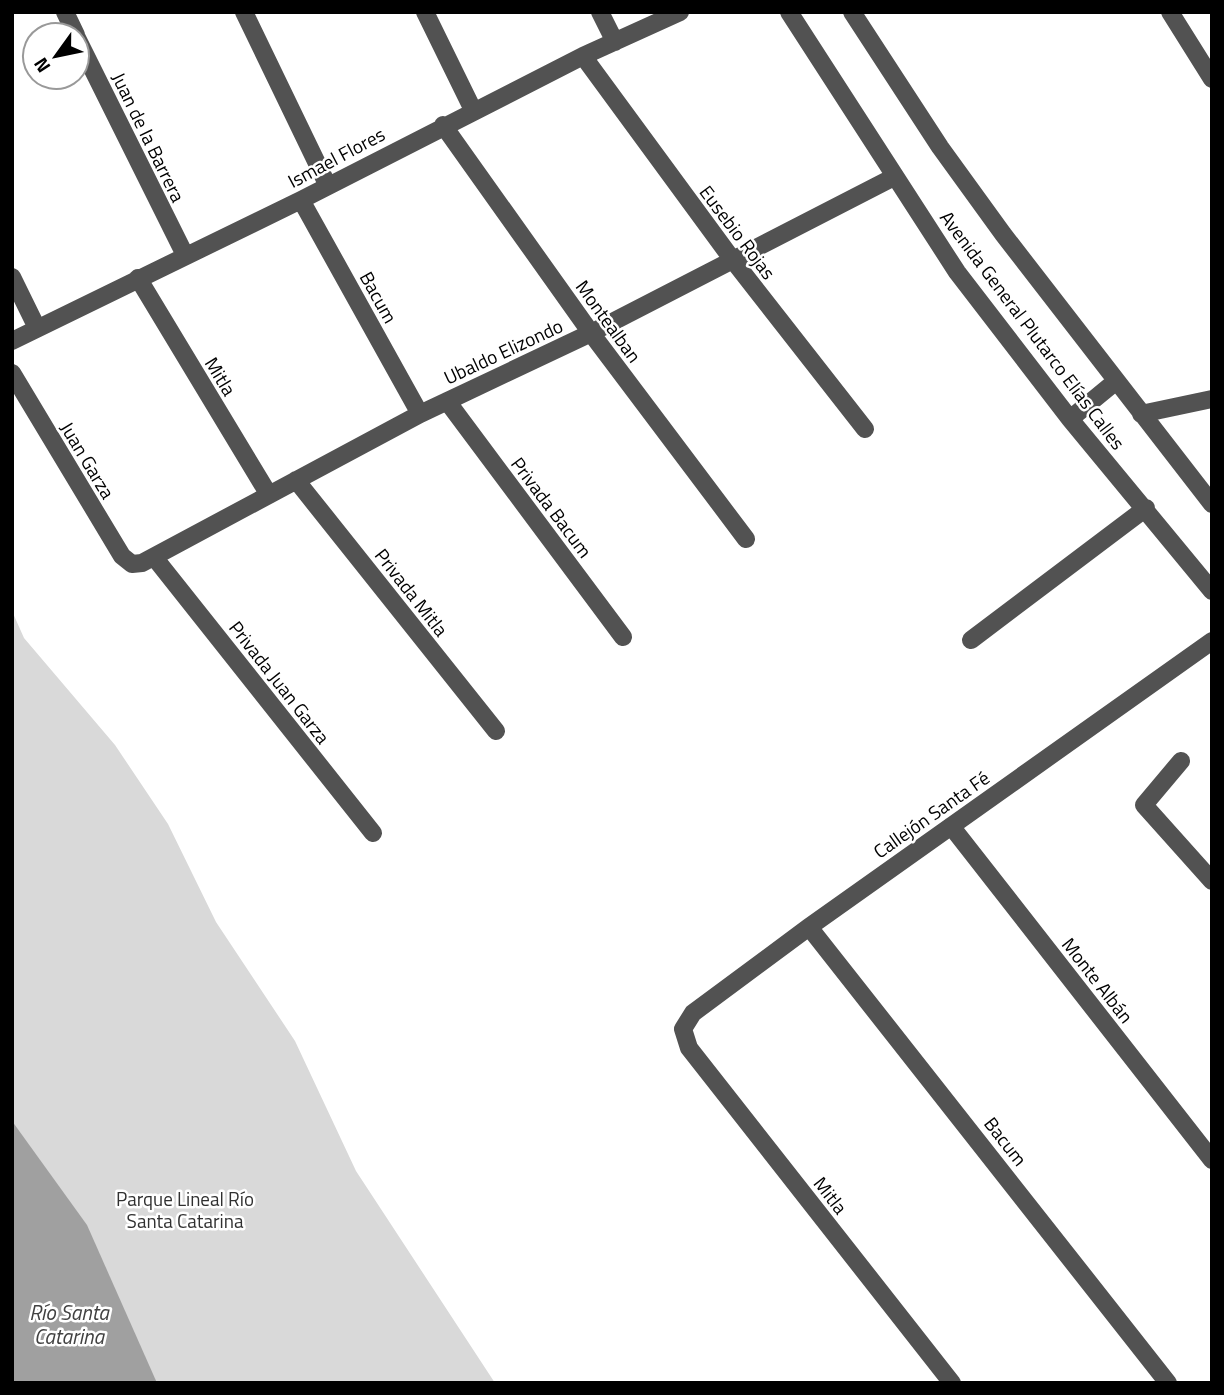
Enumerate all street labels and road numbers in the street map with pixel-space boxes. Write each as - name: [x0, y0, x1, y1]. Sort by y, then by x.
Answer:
- street label: Juan de la Barrera: [105, 67, 193, 207]
- street label: Ismael Flores: [282, 119, 390, 195]
- street label: Eusebio Rojas: [693, 179, 783, 285]
- street label: Avenida General Plutarco Elías Calles: [933, 204, 1133, 456]
- street label: Bacum: [353, 266, 405, 328]
- street label: Montealban: [569, 274, 649, 368]
- street label: Ubaldo Elizondo: [439, 311, 567, 391]
- street label: Mitla: [198, 351, 244, 401]
- street label: Juan Garza: [54, 416, 123, 504]
- street label: Privada Bacum: [504, 450, 600, 564]
- street label: Privada Mitla: [368, 542, 456, 643]
- street label: Privada Juan Garza: [222, 614, 338, 750]
- street label: Callejón Santa Fé: [867, 763, 995, 865]
- street label: Monte Albán: [1055, 931, 1141, 1029]
- street label: Bacum: [977, 1110, 1035, 1172]
- street label: Mitla: [807, 1170, 855, 1220]

